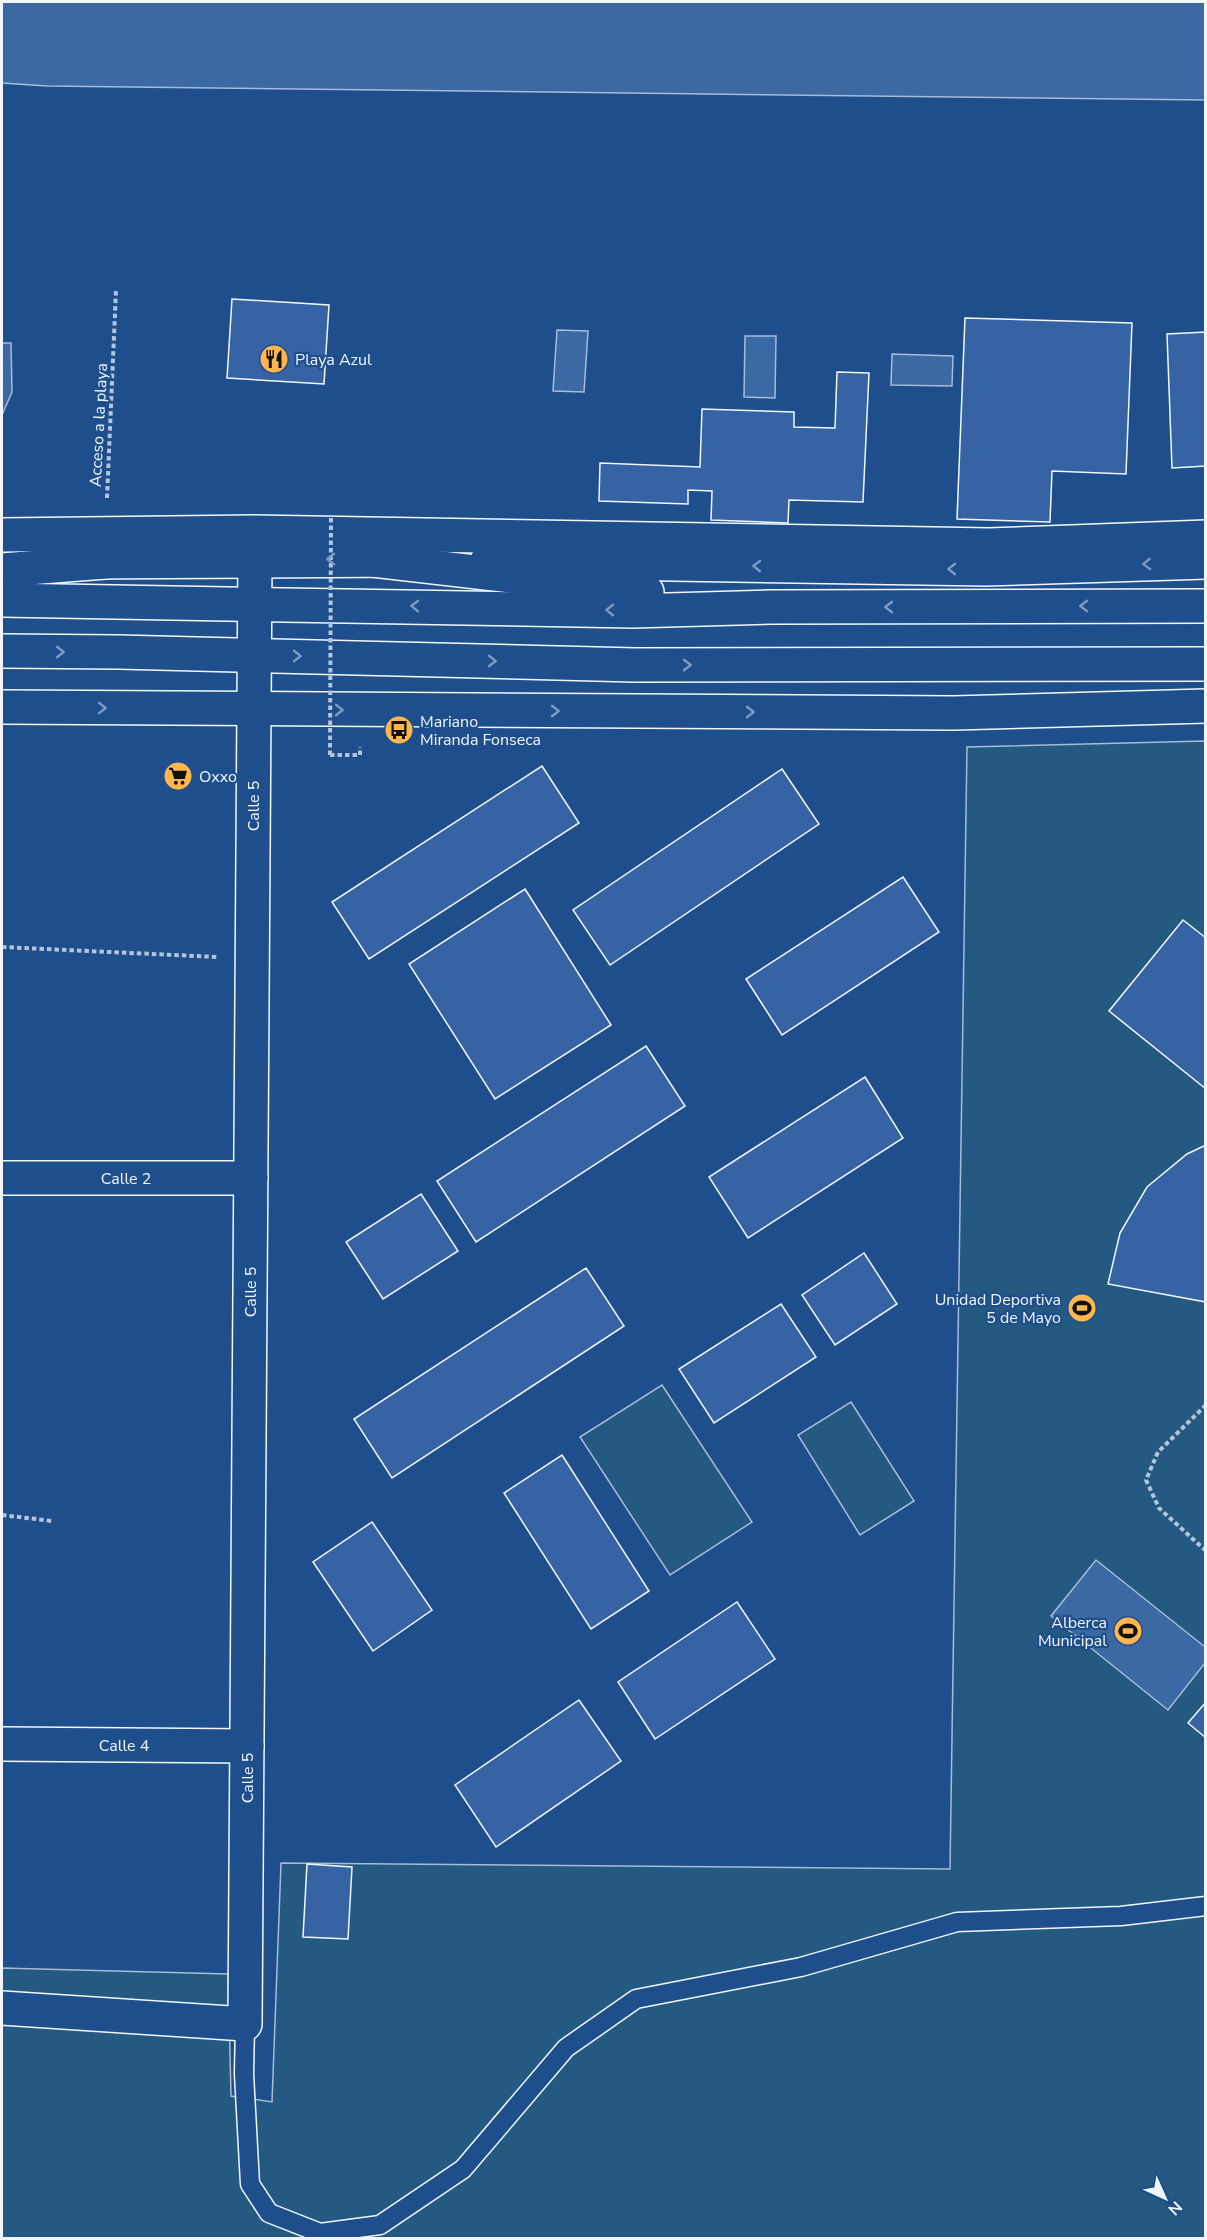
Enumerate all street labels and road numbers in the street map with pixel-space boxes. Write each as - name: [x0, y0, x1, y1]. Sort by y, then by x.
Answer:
- street label: Acceso a la playa: [85, 362, 113, 488]
- street label: Calle 5: [243, 781, 265, 831]
- street label: Calle 2: [101, 1168, 151, 1190]
- street label: Calle 5: [240, 1267, 262, 1317]
- street label: Calle 4: [99, 1735, 150, 1757]
- street label: Calle 5: [237, 1753, 259, 1803]

